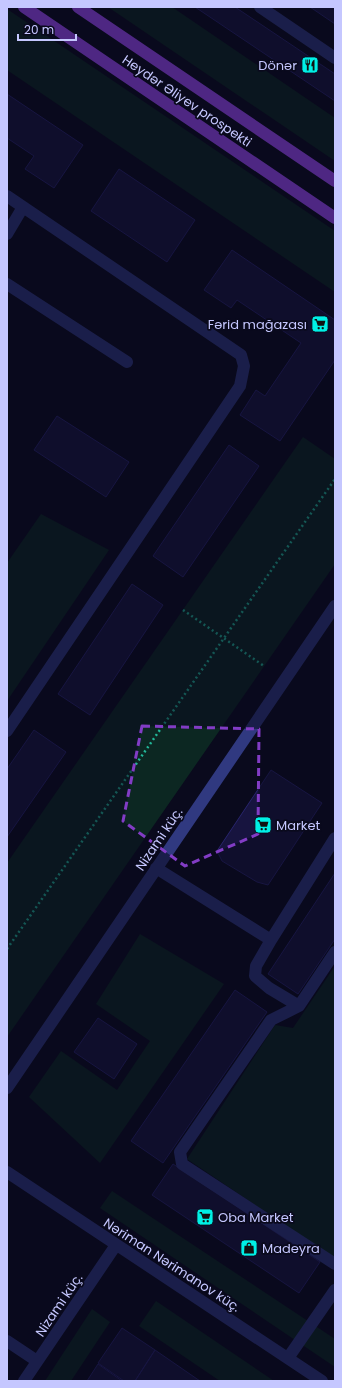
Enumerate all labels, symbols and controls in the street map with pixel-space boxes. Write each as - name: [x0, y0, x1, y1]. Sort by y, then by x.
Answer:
- scale bar: [18, 16, 76, 42]
- text: 20 m: [24, 21, 54, 38]
- street label: Heydər Əliyev prospekti: [118, 50, 256, 152]
- restaurant icon: Dönər: [300, 55, 320, 75]
- place label: Dönər: [258, 56, 297, 75]
- supermarket icon: Fərid mağazası: [310, 314, 330, 334]
- place label: Fərid mağazası: [208, 315, 307, 334]
- street label: Nizami küç.: [131, 803, 187, 874]
- supermarket icon: Market: [253, 815, 273, 835]
- place label: Market: [276, 816, 321, 835]
- supermarket icon: Oba Market: [195, 1207, 215, 1227]
- place label: Oba Market: [218, 1208, 294, 1227]
- street label: Nəriman Nərimanov küç.: [100, 1214, 244, 1317]
- shop icon: Madeyra: [239, 1238, 259, 1258]
- place label: Madeyra: [262, 1239, 320, 1258]
- street label: Nizami küç.: [31, 1269, 87, 1340]

